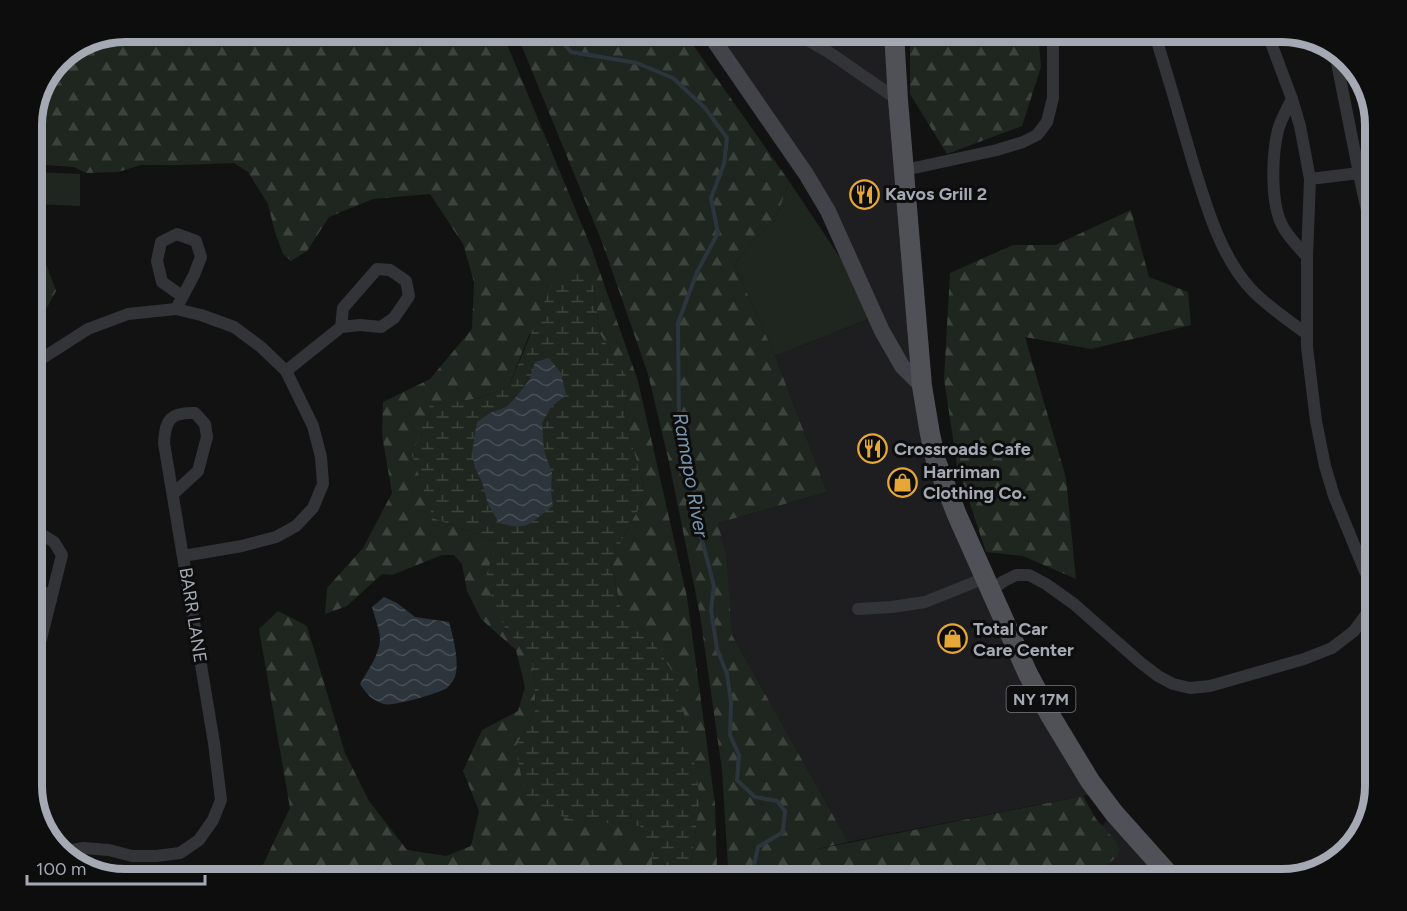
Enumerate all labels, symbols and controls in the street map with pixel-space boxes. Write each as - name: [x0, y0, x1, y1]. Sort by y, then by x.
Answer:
- restaurant icon: Kavos Grill 2: [848, 178, 880, 210]
- place label: Kavos Grill 2: [885, 183, 987, 205]
- water label: Ramapo River: [668, 411, 714, 541]
- restaurant icon: Crossroads Cafe: [857, 433, 889, 465]
- place label: Crossroads Cafe: [894, 438, 1031, 460]
- place label: Harriman Clothing Co.: [923, 461, 1026, 504]
- shop icon: Harriman Clothing Co.: [886, 466, 918, 498]
- street label: BARR LANE: [175, 566, 211, 664]
- place label: Total Car Care Center: [973, 618, 1074, 661]
- shop icon: Total Car Care Center: [936, 623, 968, 655]
- road number: NY 17M: [1006, 686, 1076, 712]
- scale bar: [27, 848, 206, 886]
- text: 100 m: [36, 858, 86, 880]

